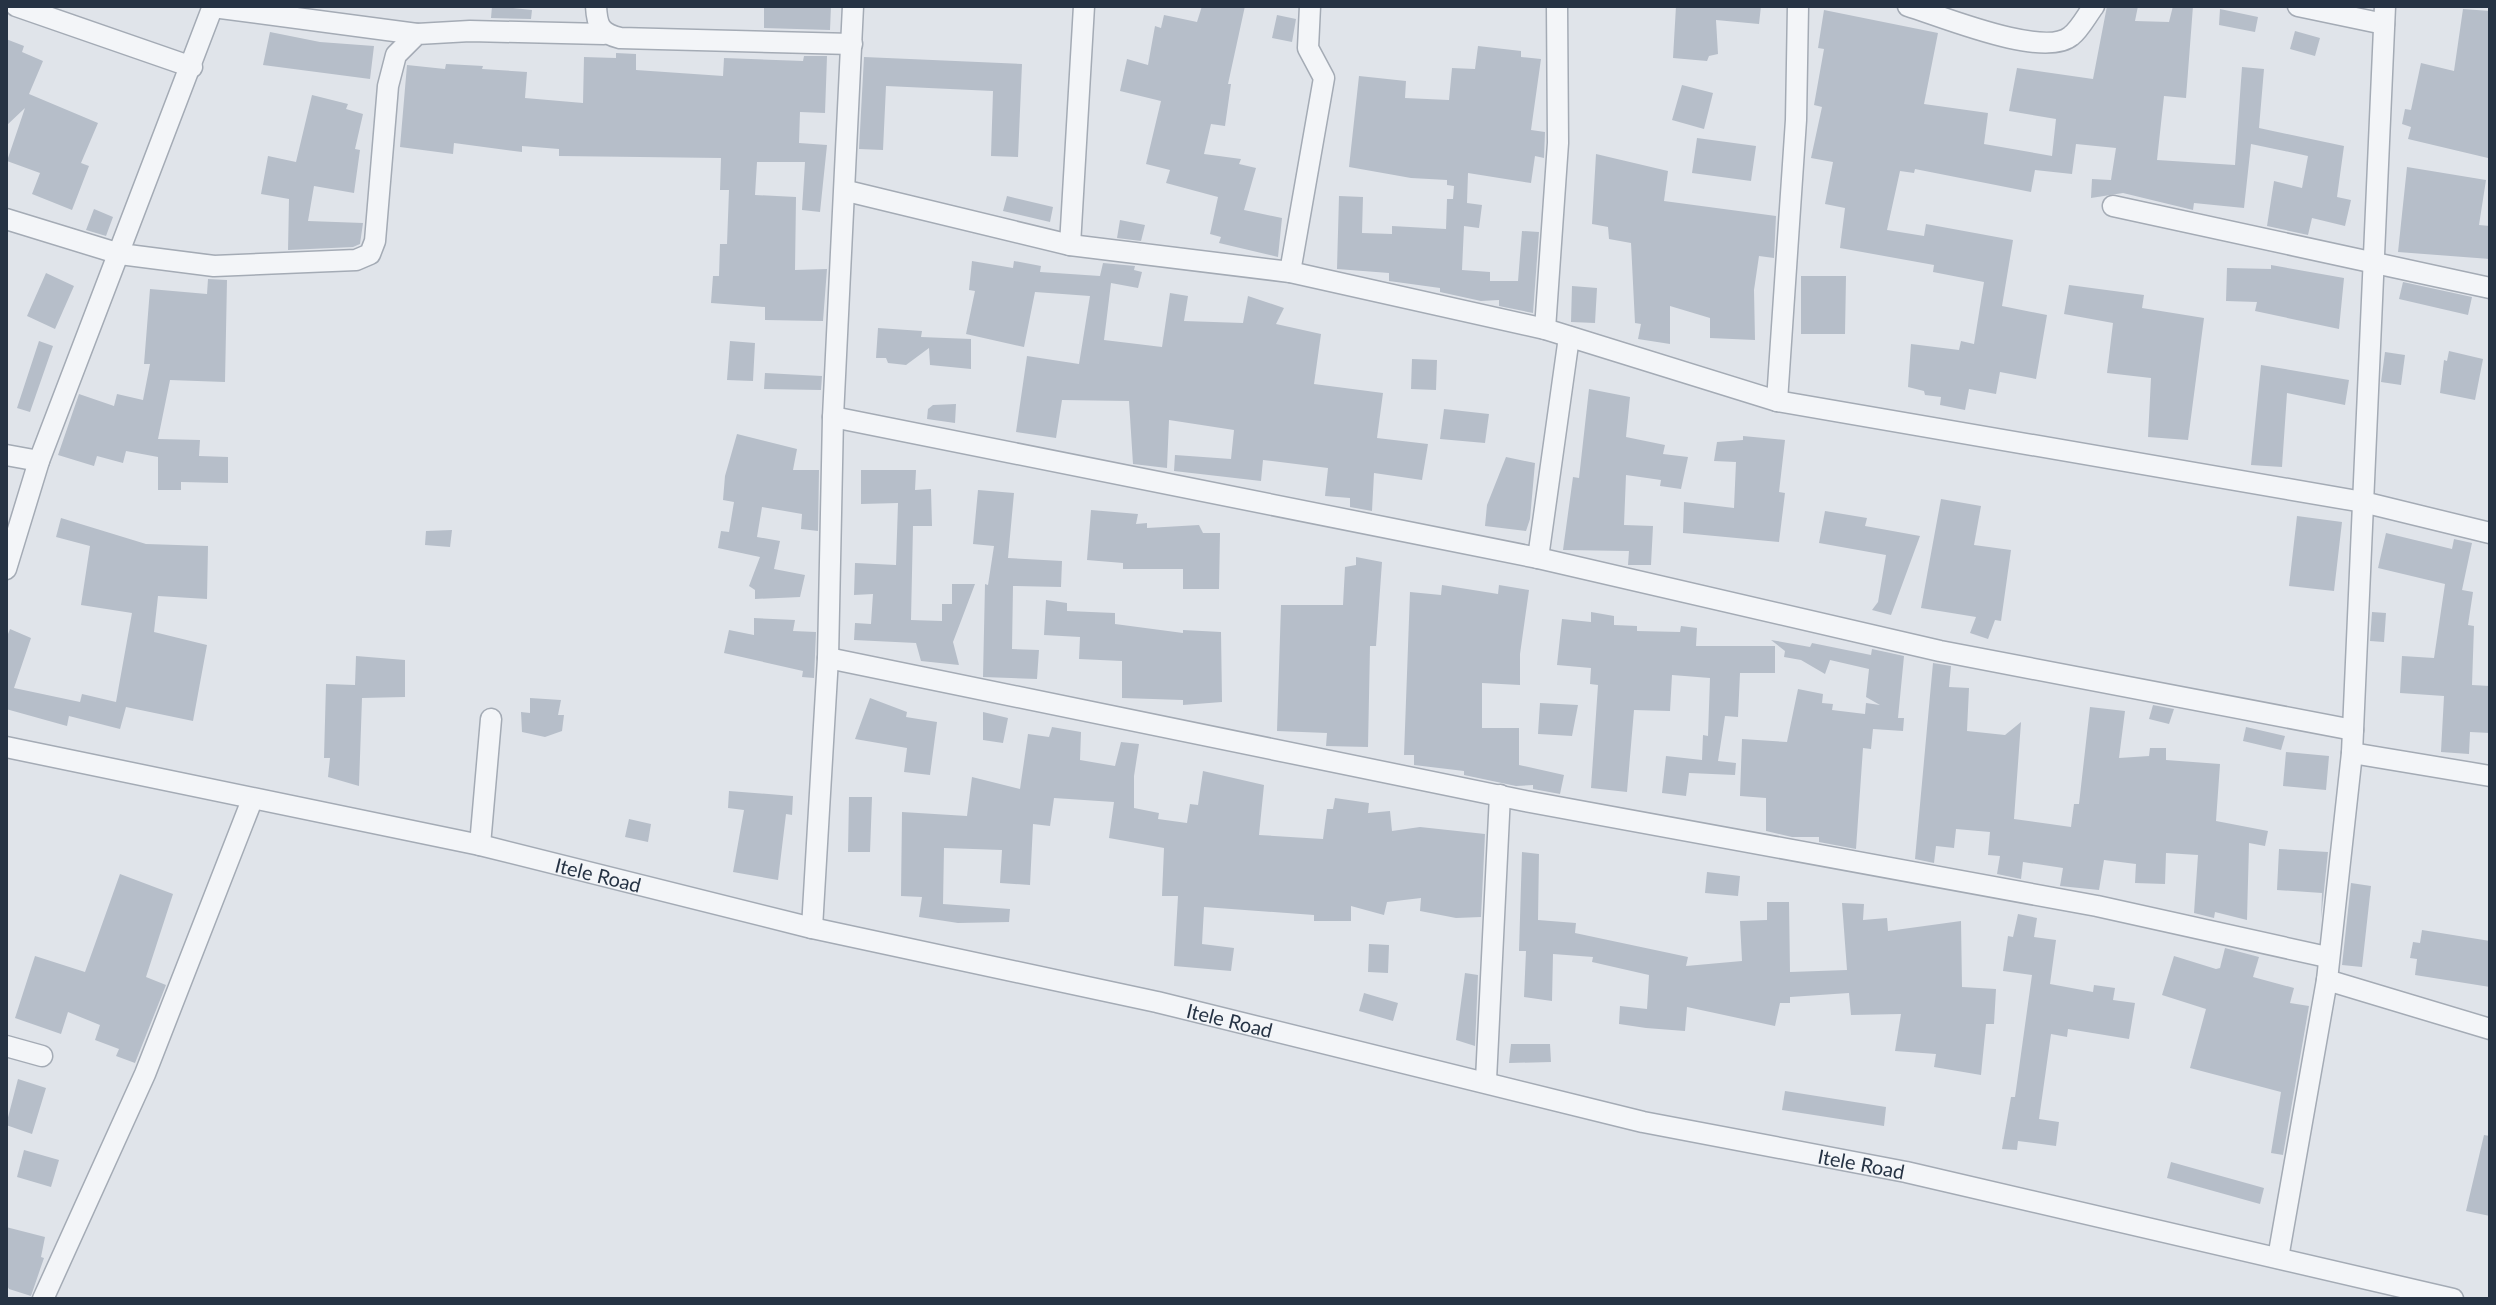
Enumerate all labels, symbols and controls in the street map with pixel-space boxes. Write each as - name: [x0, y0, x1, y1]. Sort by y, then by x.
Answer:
- street label: Itele Road: [553, 852, 644, 897]
- street label: Itele Road: [1184, 998, 1275, 1042]
- street label: Itele Road: [1816, 1144, 1907, 1184]

